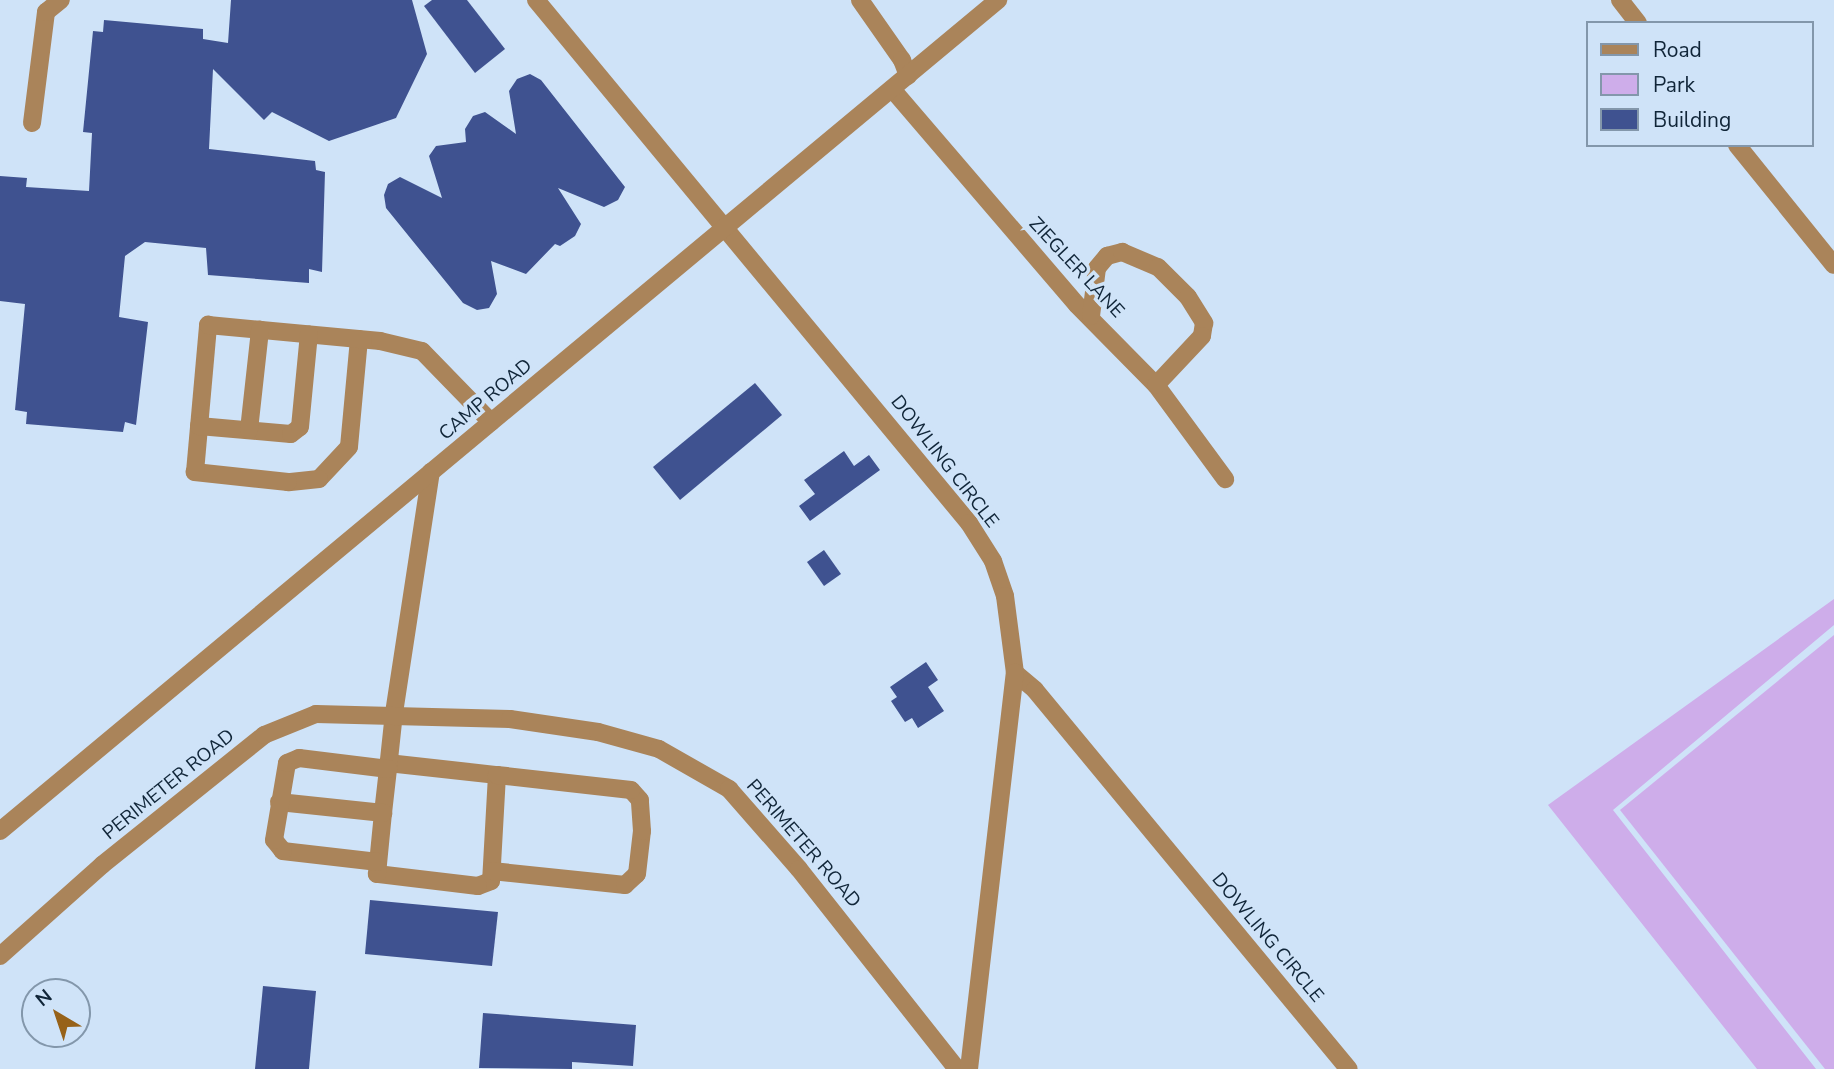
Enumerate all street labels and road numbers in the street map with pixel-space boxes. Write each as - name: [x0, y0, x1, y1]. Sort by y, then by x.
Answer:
- street label: ZIEGLER LANE: [1024, 213, 1128, 323]
- street label: CAMP ROAD: [435, 355, 537, 445]
- street label: DOWLING CIRCLE: [885, 391, 1003, 533]
- street label: PERIMETER ROAD: [99, 725, 239, 845]
- street label: PERIMETER ROAD: [741, 775, 865, 913]
- street label: DOWLING CIRCLE: [1206, 869, 1328, 1007]

